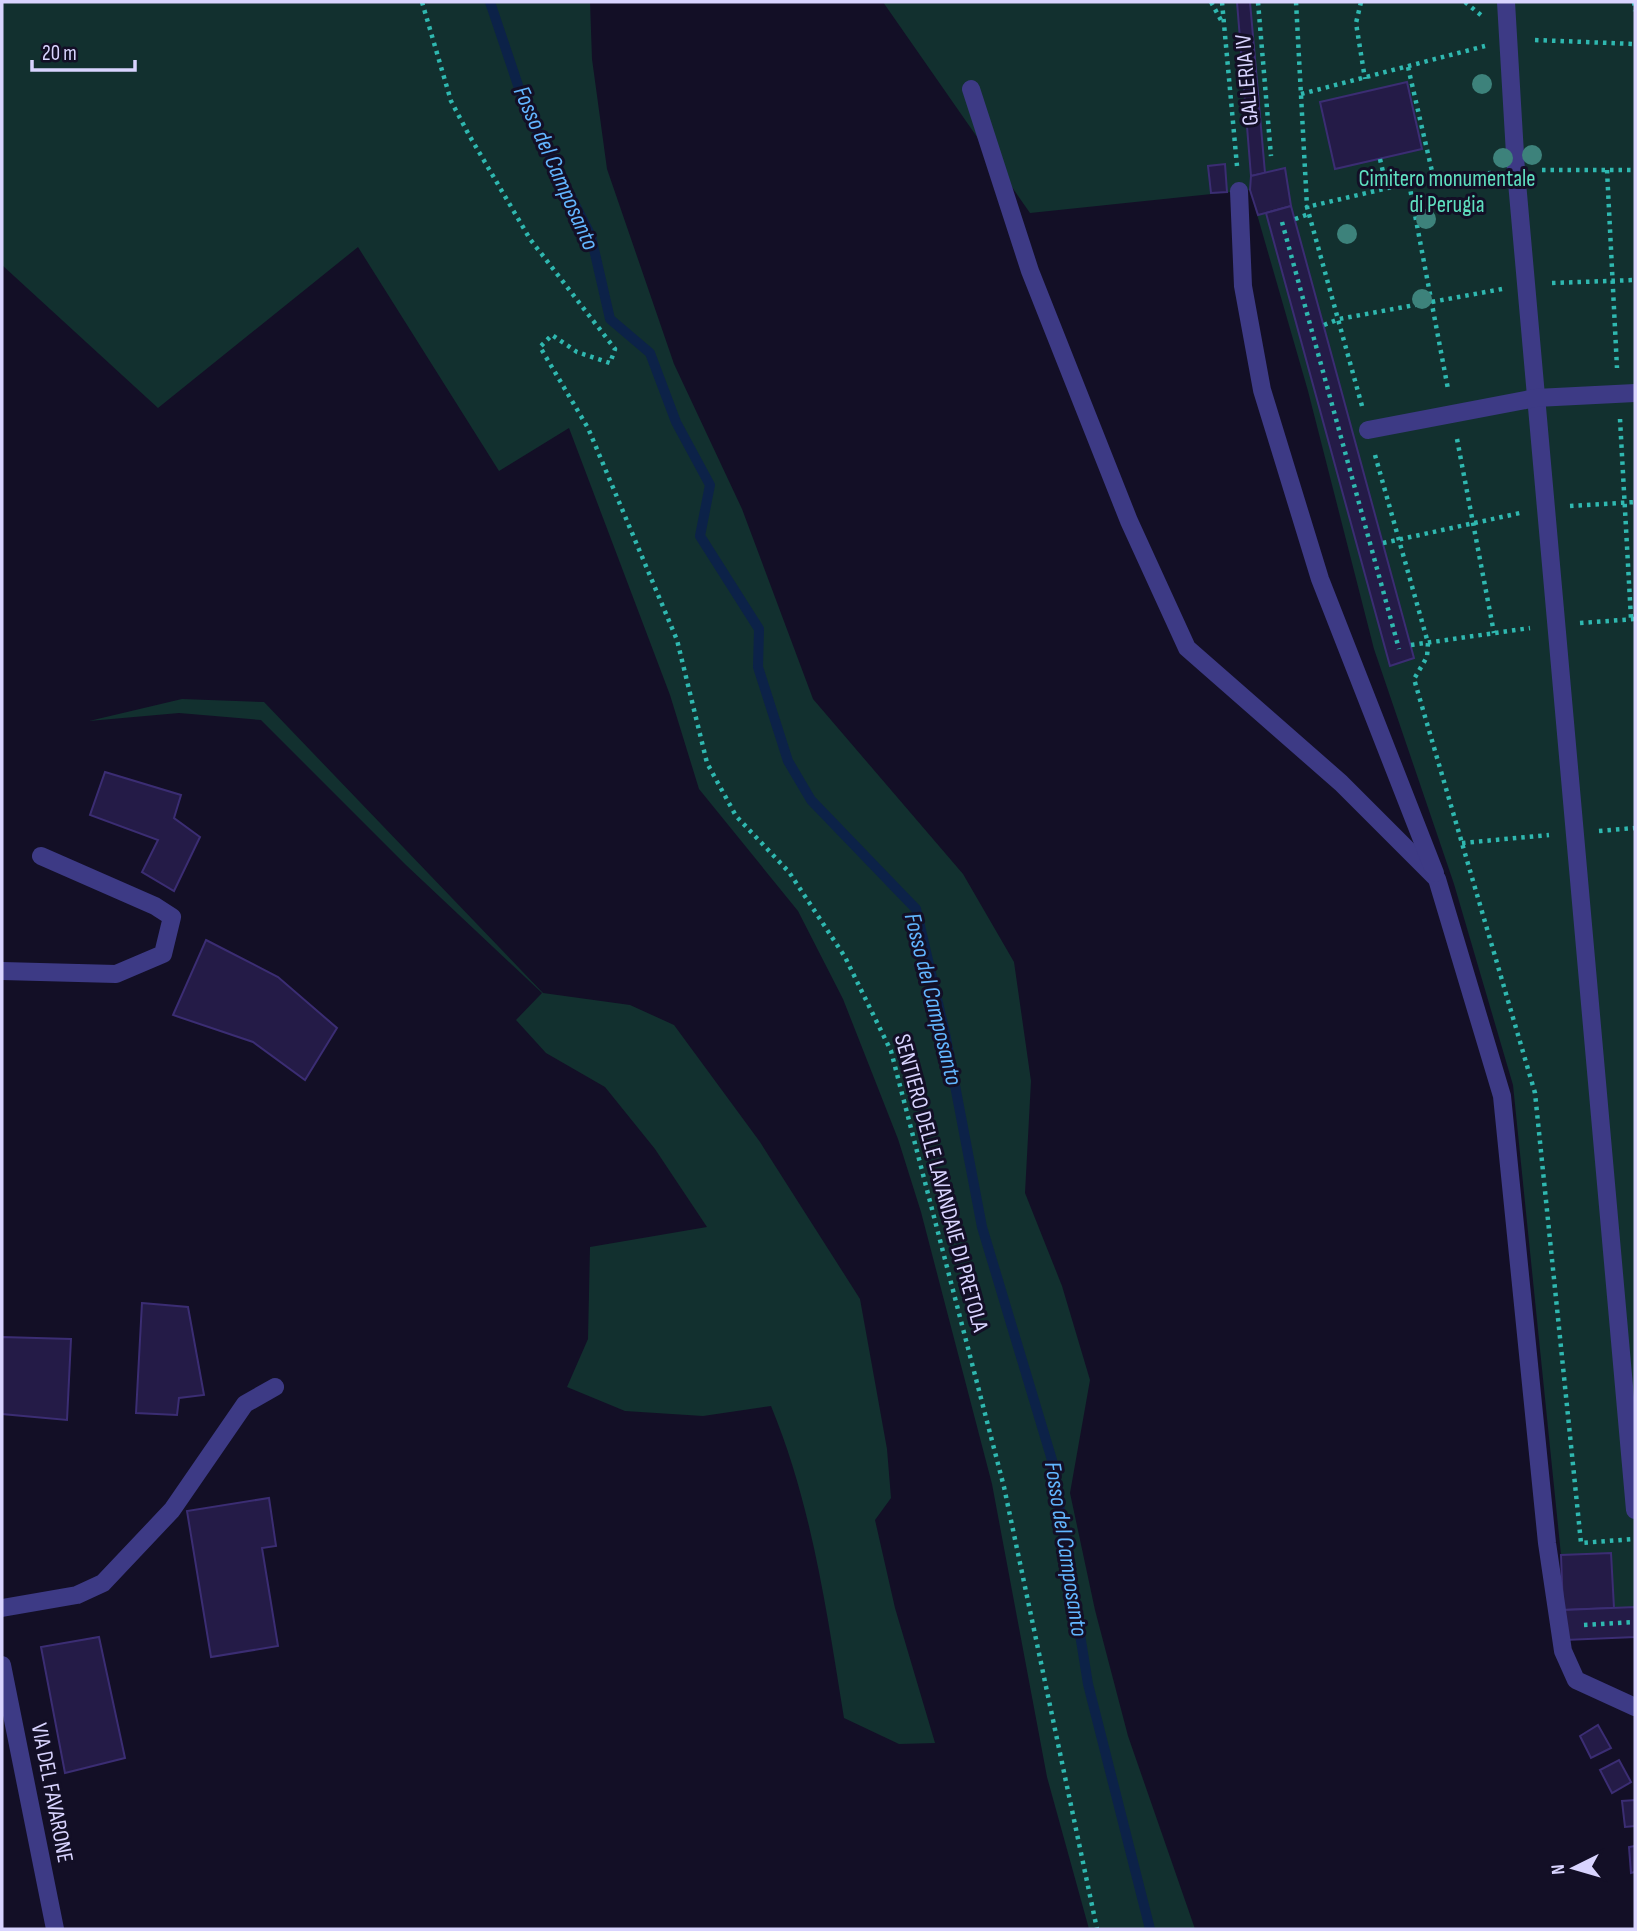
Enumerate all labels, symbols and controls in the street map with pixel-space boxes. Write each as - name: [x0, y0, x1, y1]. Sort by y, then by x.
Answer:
- scale bar: [32, 28, 135, 72]
- street label: GALLERIA IV: [1229, 32, 1265, 127]
- text: 20 m: [42, 41, 77, 66]
- water label: Fosso del Camposanto: [507, 82, 605, 255]
- park label: Cimitero monumentale di Perugia: [1358, 165, 1536, 219]
- water label: Fosso del Camposanto: [898, 910, 968, 1088]
- street label: SENTIERO DELLE LAVANDAIE DI PRETOLA: [888, 1031, 994, 1335]
- water label: Fosso del Camposanto: [1038, 1460, 1094, 1639]
- street label: VIA DEL FAVARONE: [25, 1721, 79, 1865]
- north arrow: [1539, 1833, 1609, 1903]
- text: N: [1547, 1863, 1570, 1875]

